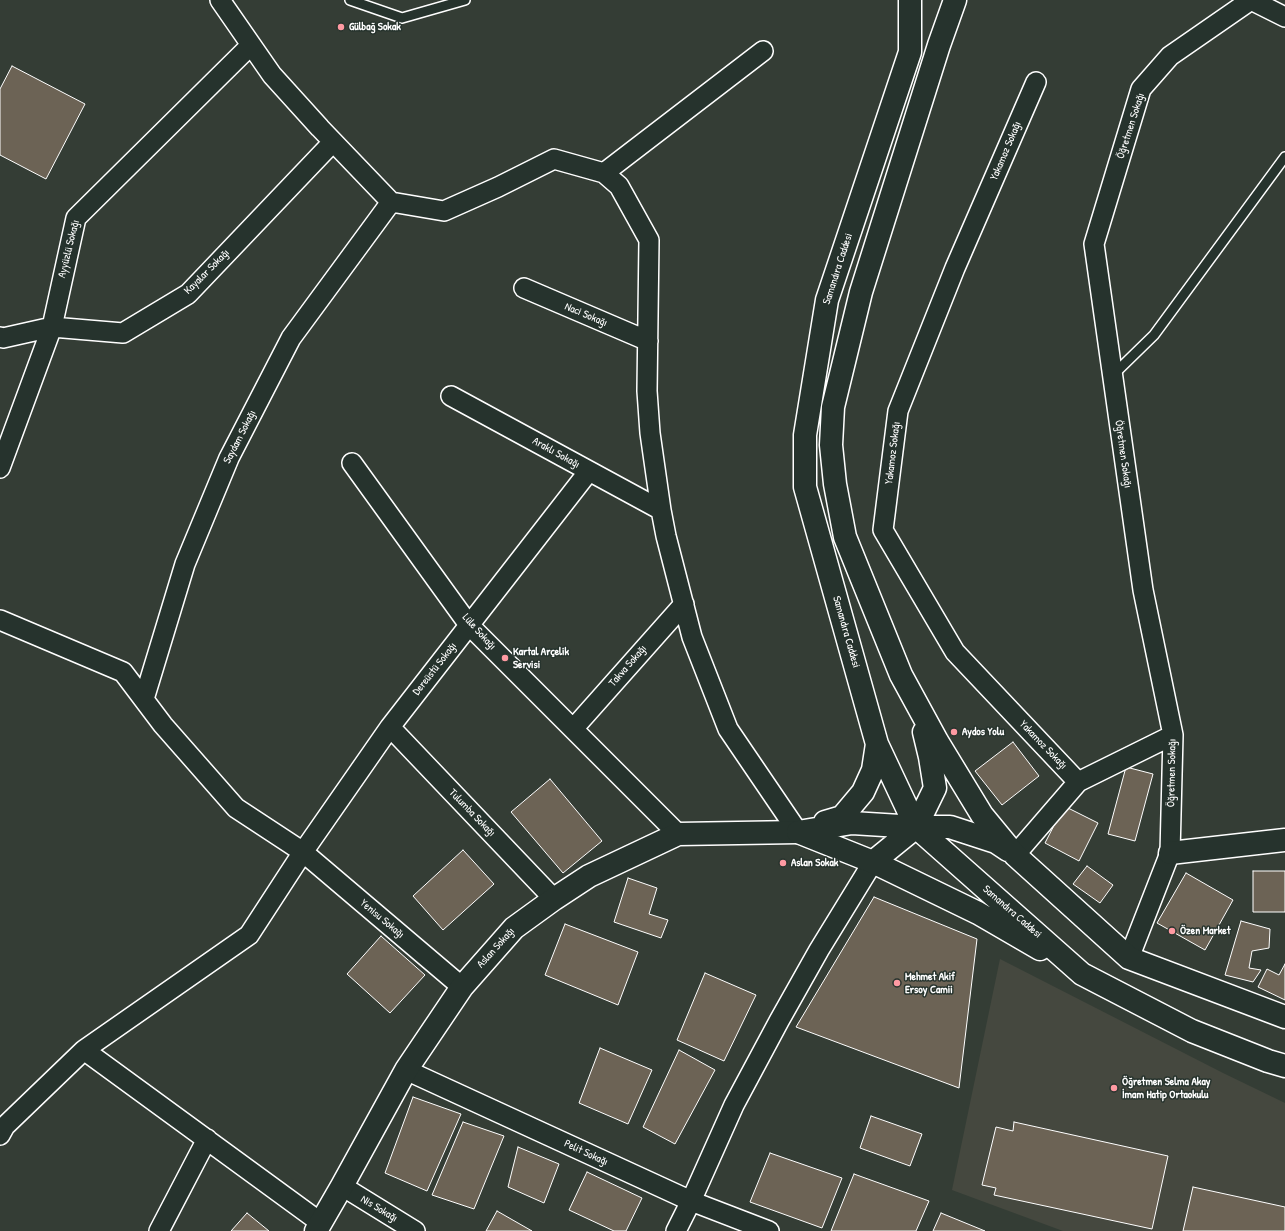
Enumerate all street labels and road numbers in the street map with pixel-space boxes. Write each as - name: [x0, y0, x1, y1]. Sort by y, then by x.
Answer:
- street label: Öğretmen Sokağı: [1114, 91, 1148, 161]
- street label: Yakamoz Sokağı: [988, 119, 1024, 183]
- street label: Ayyüzlü Sokağı: [55, 219, 83, 279]
- street label: Samandıra Caddesi: [820, 232, 856, 306]
- street label: Kayalar Sokağı: [182, 247, 232, 297]
- street label: Naci Sokağı: [563, 300, 609, 330]
- street label: Saydam Sokağı: [221, 408, 259, 466]
- street label: Öğretmen Sokağı: [1112, 419, 1134, 489]
- street label: Yakamoz Sokağı: [883, 421, 903, 485]
- street label: Araklı Sokağı: [530, 435, 582, 471]
- street label: Samandıra Caddesi: [829, 595, 863, 669]
- street label: Lüle Sokağı: [459, 611, 499, 653]
- street label: Dereüstü Sokağı: [410, 640, 460, 698]
- street label: Takva Sokağı: [606, 642, 650, 690]
- street label: Yakamoz Sokağı: [1016, 718, 1070, 772]
- street label: Öğretmen Sokağı: [1165, 739, 1179, 807]
- street label: Tulumba Sokağı: [446, 786, 498, 840]
- street label: Samandıra Caddesi: [980, 883, 1044, 941]
- street label: Yenisu Sokağı: [357, 897, 407, 941]
- street label: Aslan Sokağı: [474, 925, 518, 971]
- street label: Pelit Sokağı: [562, 1137, 610, 1169]
- street label: Nis Sokağı: [358, 1193, 400, 1225]

